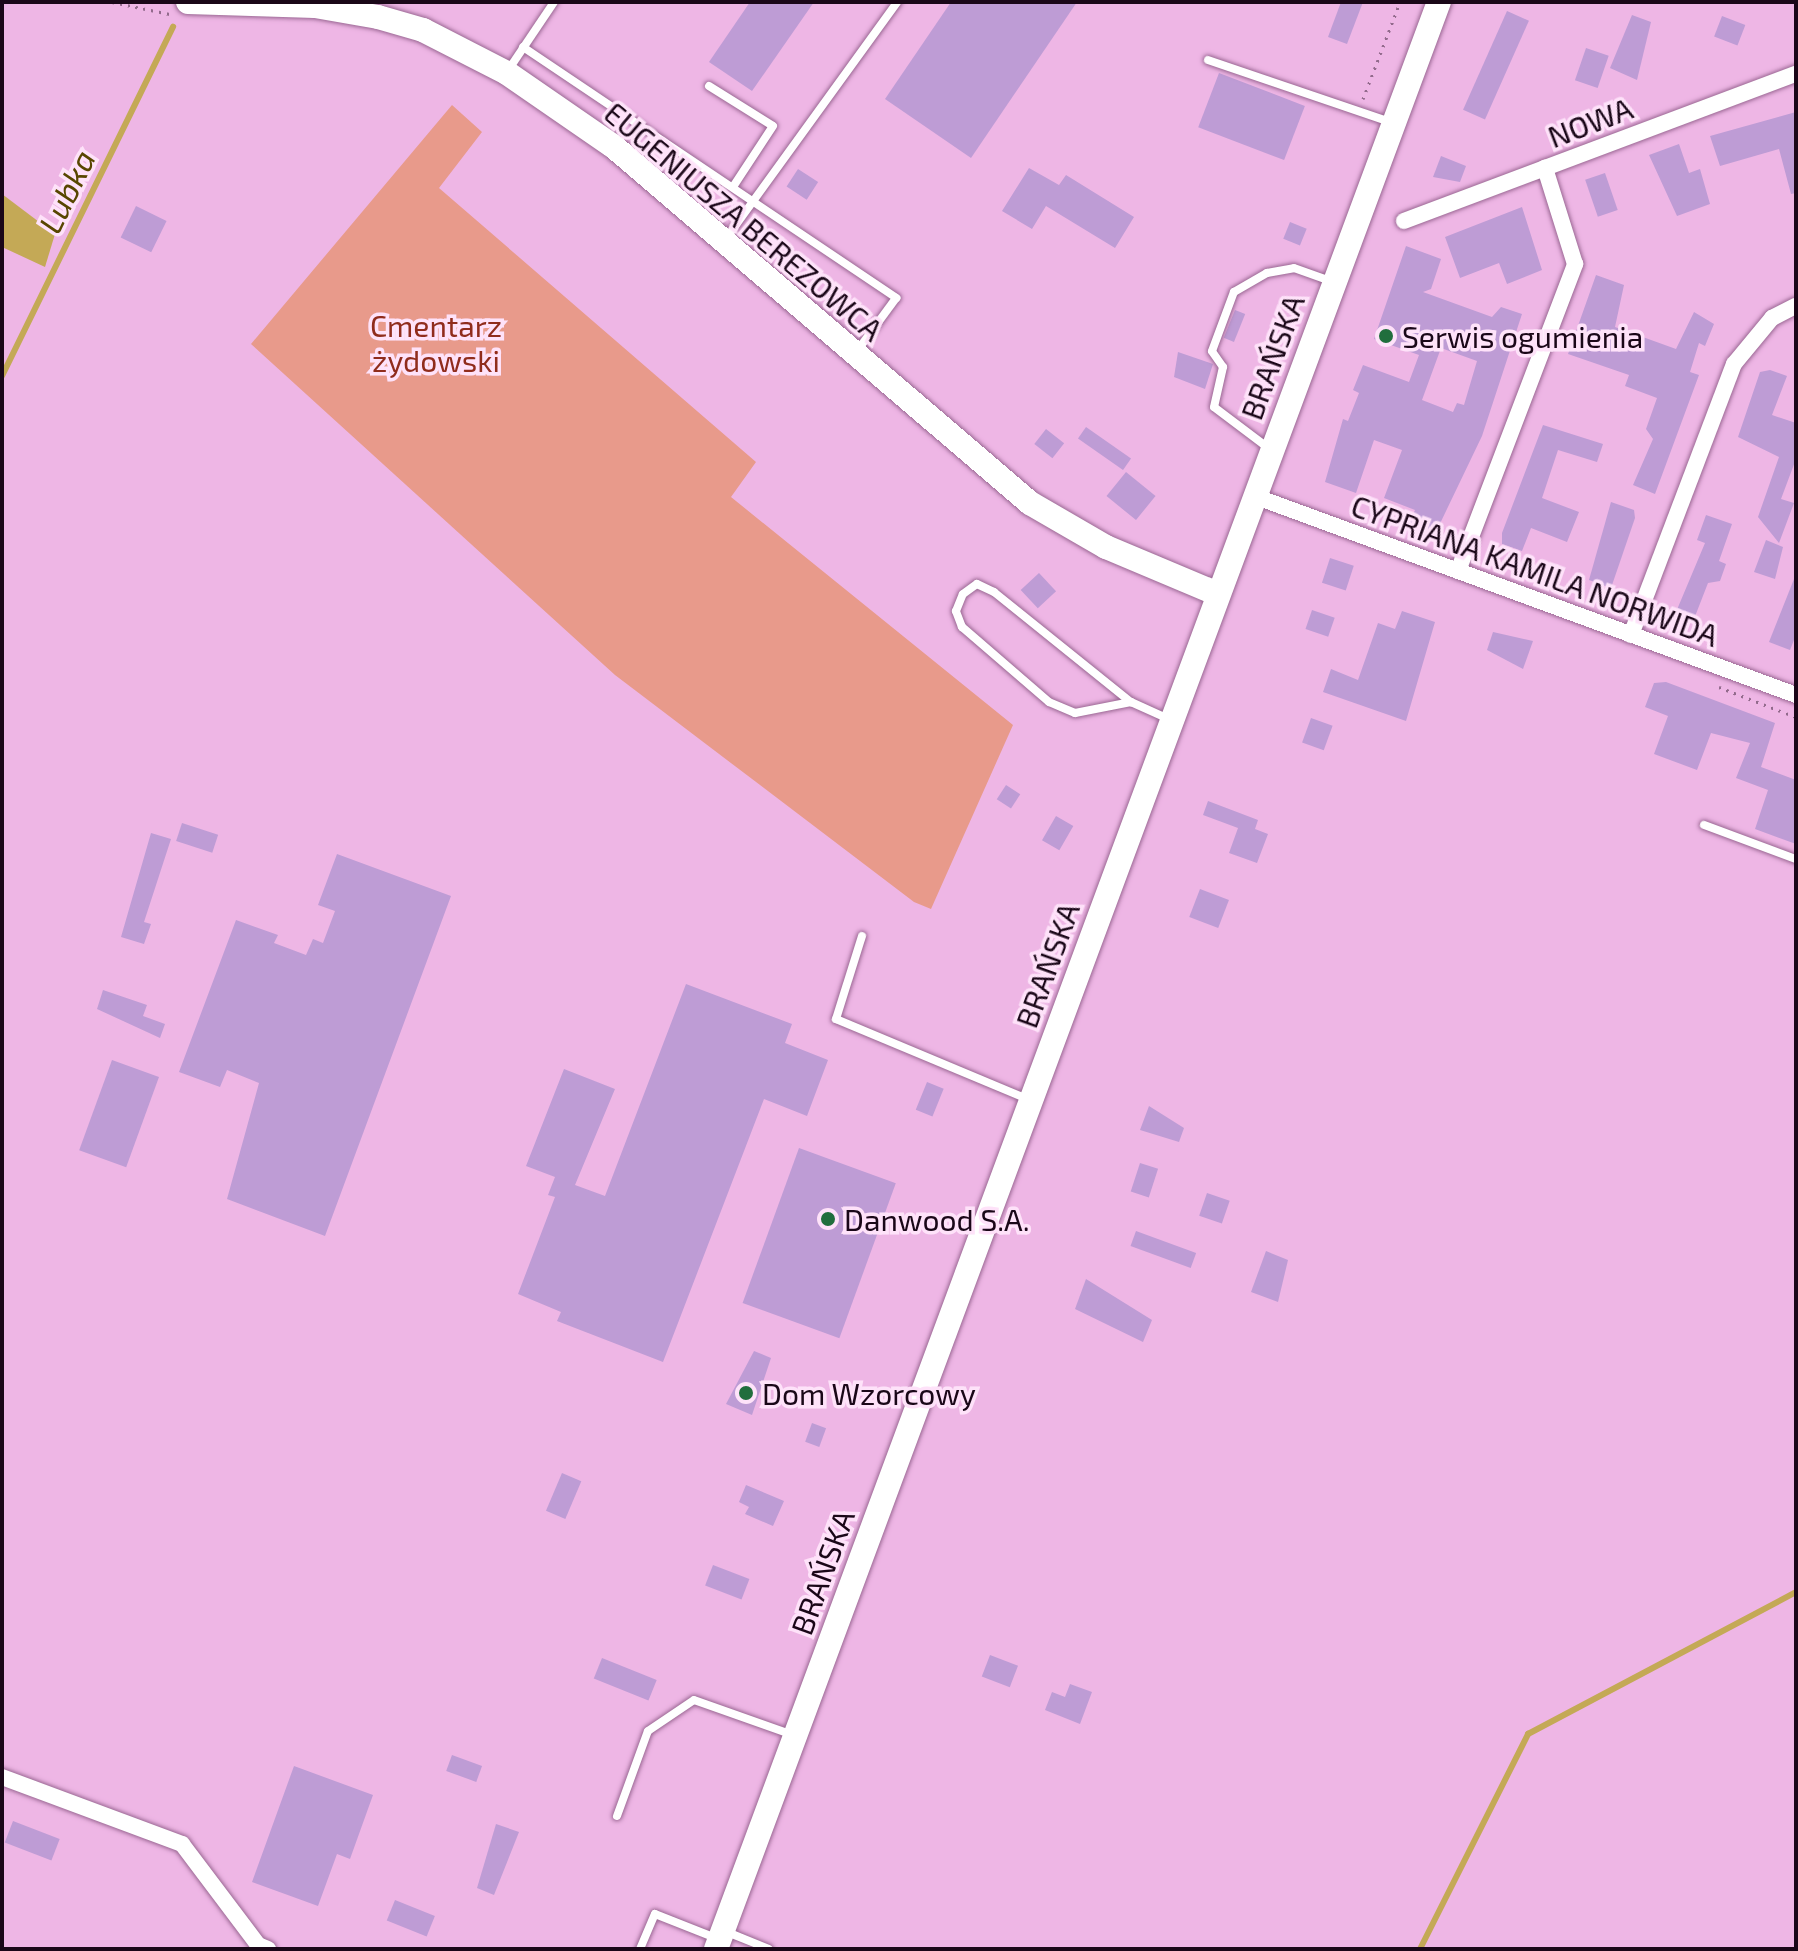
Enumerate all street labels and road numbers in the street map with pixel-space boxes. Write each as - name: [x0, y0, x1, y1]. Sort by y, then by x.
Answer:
- street label: NOWA: [1543, 89, 1637, 155]
- street label: EUGENIUSZA BEREZOWCA: [597, 94, 891, 348]
- street label: BRAŃSKA: [1233, 290, 1311, 424]
- street label: CYPRIANA KAMILA NORWIDA: [1346, 487, 1724, 653]
- street label: BRAŃSKA: [1008, 898, 1086, 1032]
- street label: BRAŃSKA: [783, 1505, 861, 1639]

